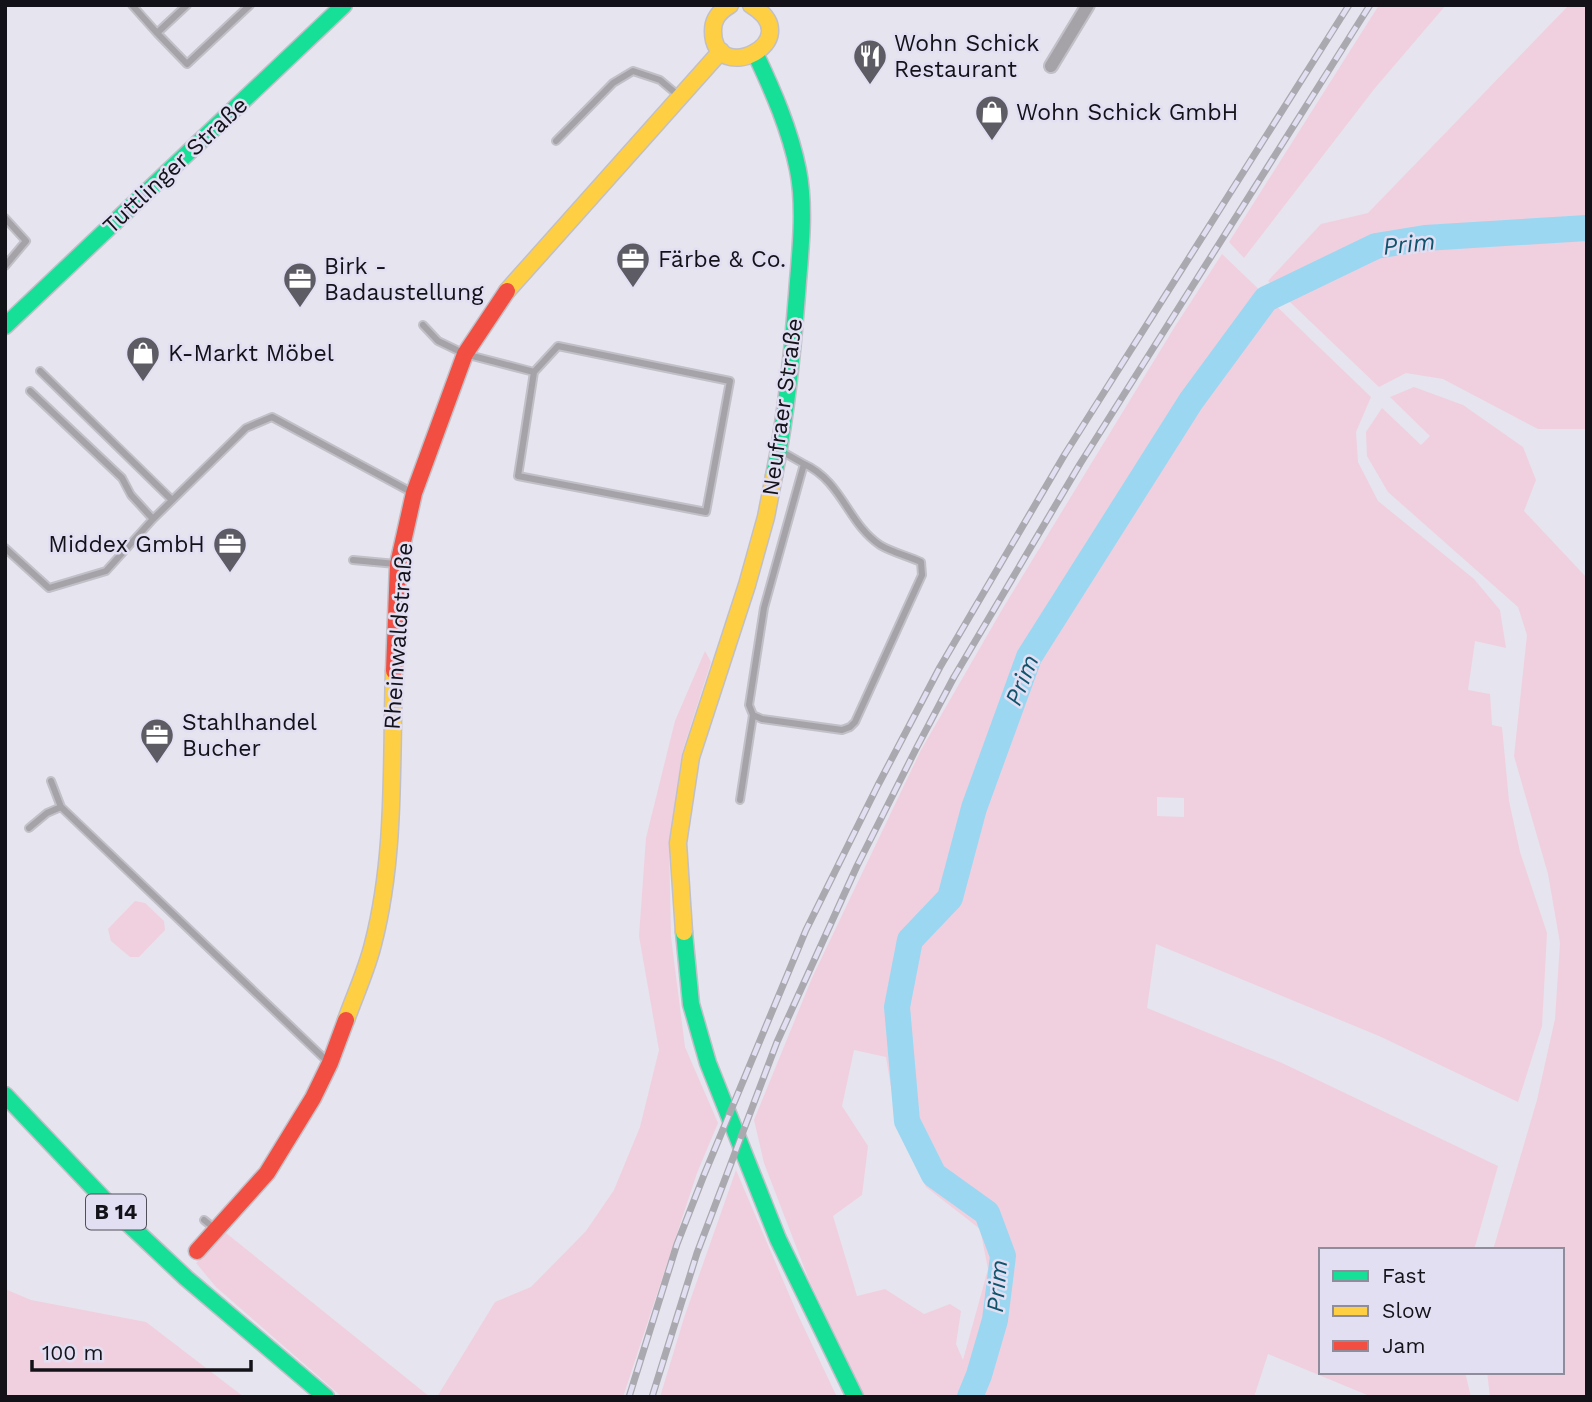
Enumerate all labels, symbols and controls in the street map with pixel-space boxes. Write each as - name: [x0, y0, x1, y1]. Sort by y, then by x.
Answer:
- place label: Wohn Schick Restaurant: [894, 30, 1039, 83]
- restaurant icon: Wohn Schick Restaurant: [851, 37, 889, 86]
- street label: Tuttlinger Straße: [97, 91, 253, 239]
- shop icon: Wohn Schick GmbH: [973, 93, 1011, 142]
- place label: Wohn Schick GmbH: [1016, 99, 1238, 126]
- water label: Prim: [1381, 227, 1437, 261]
- office icon: Färbe & Co.: [614, 240, 652, 289]
- place label: Färbe & Co.: [658, 246, 786, 273]
- place label: Birk - Badaustellung: [324, 253, 484, 306]
- office icon: Birk - Badaustellung: [281, 260, 319, 309]
- street label: Neufraer Straße: [757, 316, 808, 498]
- shop icon: K-Markt Möbel: [124, 334, 162, 383]
- place label: K-Markt Möbel: [168, 340, 334, 367]
- office icon: Middex GmbH: [211, 525, 249, 574]
- place label: Middex GmbH: [48, 531, 205, 558]
- street label: Rheinwaldstraße: [378, 542, 419, 731]
- water label: Prim: [999, 650, 1045, 710]
- place label: Stahlhandel Bucher: [182, 709, 317, 762]
- office icon: Stahlhandel Bucher: [138, 716, 176, 765]
- road number: B 14: [86, 1194, 146, 1230]
- legend: [1319, 1248, 1564, 1374]
- water label: Prim: [981, 1259, 1013, 1313]
- text: Fast: [1382, 1263, 1426, 1288]
- text: Slow: [1382, 1298, 1432, 1323]
- scale bar: [32, 1328, 250, 1372]
- text: Jam: [1382, 1333, 1425, 1358]
- text: 100 m: [42, 1340, 104, 1365]

